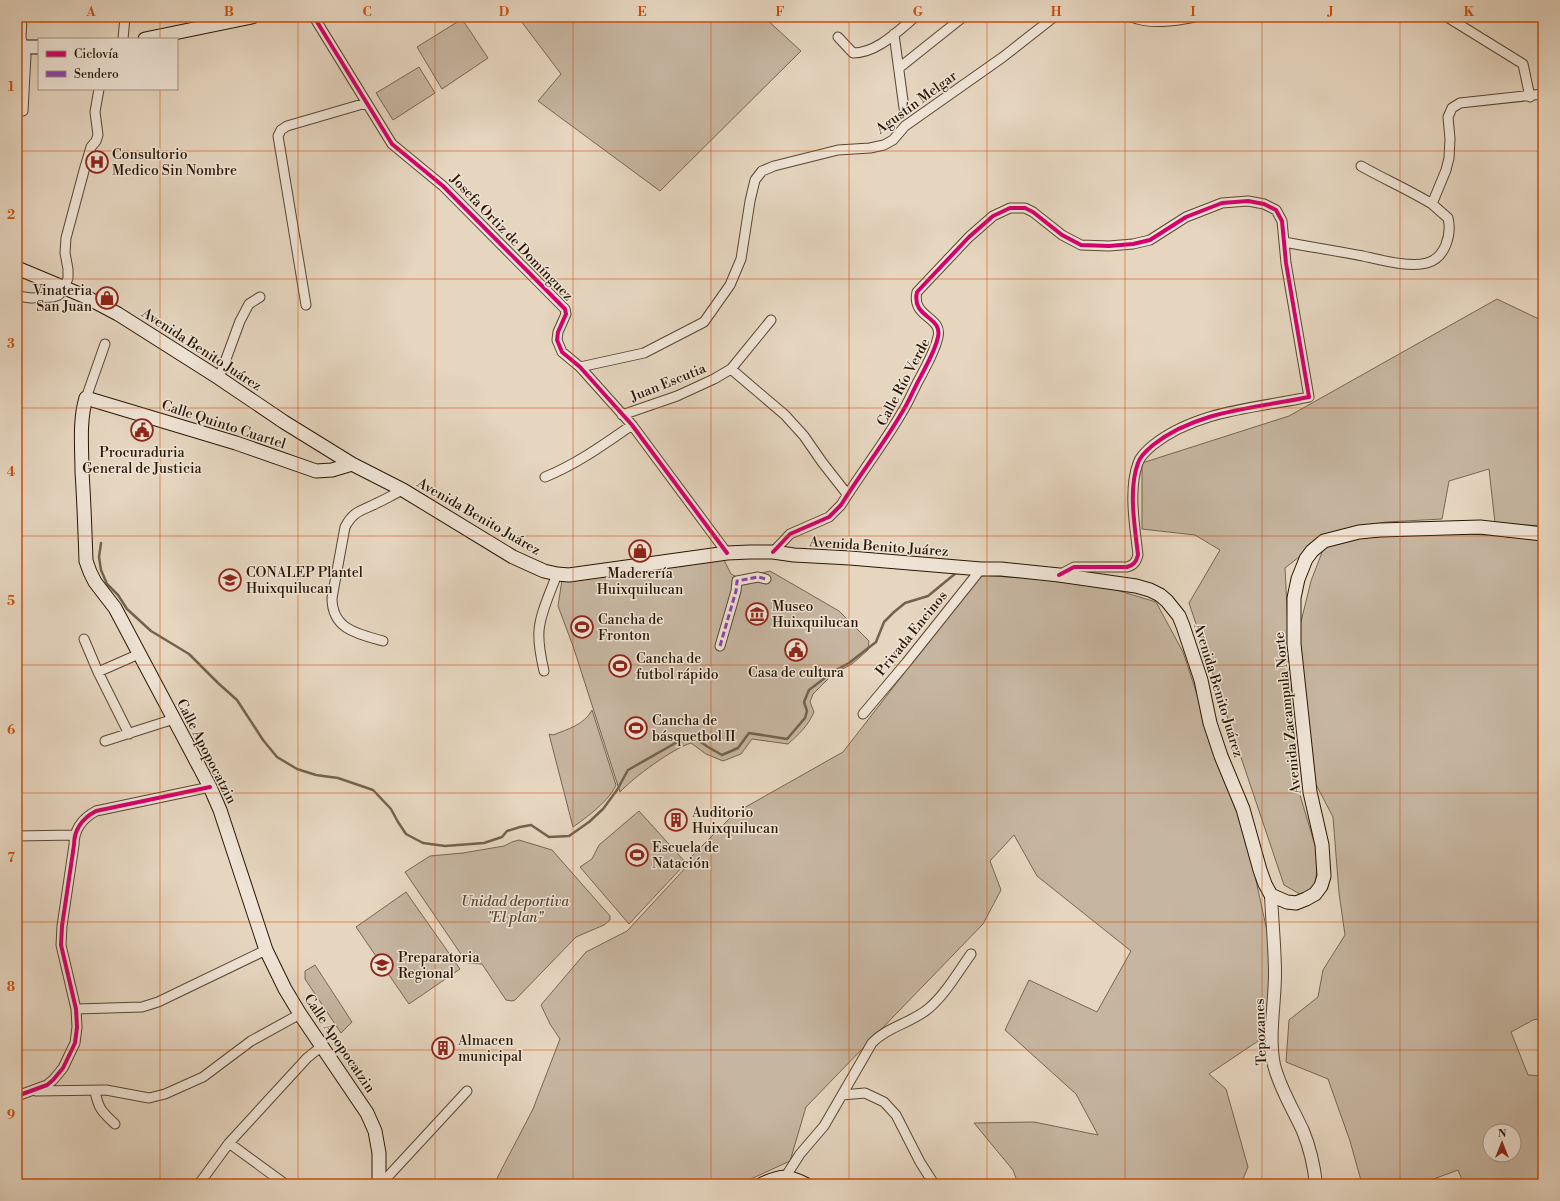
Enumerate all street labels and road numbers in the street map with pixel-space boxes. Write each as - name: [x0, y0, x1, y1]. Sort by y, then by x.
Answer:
- street label: Agustín Melgar: [872, 67, 961, 139]
- street label: Josefa Ortiz de Domínguez: [445, 170, 577, 305]
- street label: Avenida Benito Juárez: [137, 304, 265, 396]
- street label: Calle Río Verde: [873, 335, 935, 429]
- street label: Juan Escutia: [627, 359, 710, 407]
- street label: Calle Quinto Cuartel: [159, 396, 288, 454]
- street label: Avenida Benito Juárez: [413, 474, 544, 560]
- street label: Avenida Benito Juárez: [808, 533, 949, 561]
- street label: Privada Encinos: [872, 587, 952, 680]
- street label: Avenida Benito Juárez: [1189, 620, 1247, 760]
- street label: Avenida Zacampula Norte: [1271, 631, 1306, 796]
- street label: Calle Apopocatzin: [172, 696, 241, 807]
- street label: Calle Apopocatzin: [299, 991, 379, 1097]
- street label: Tepozanes: [1251, 998, 1271, 1066]

